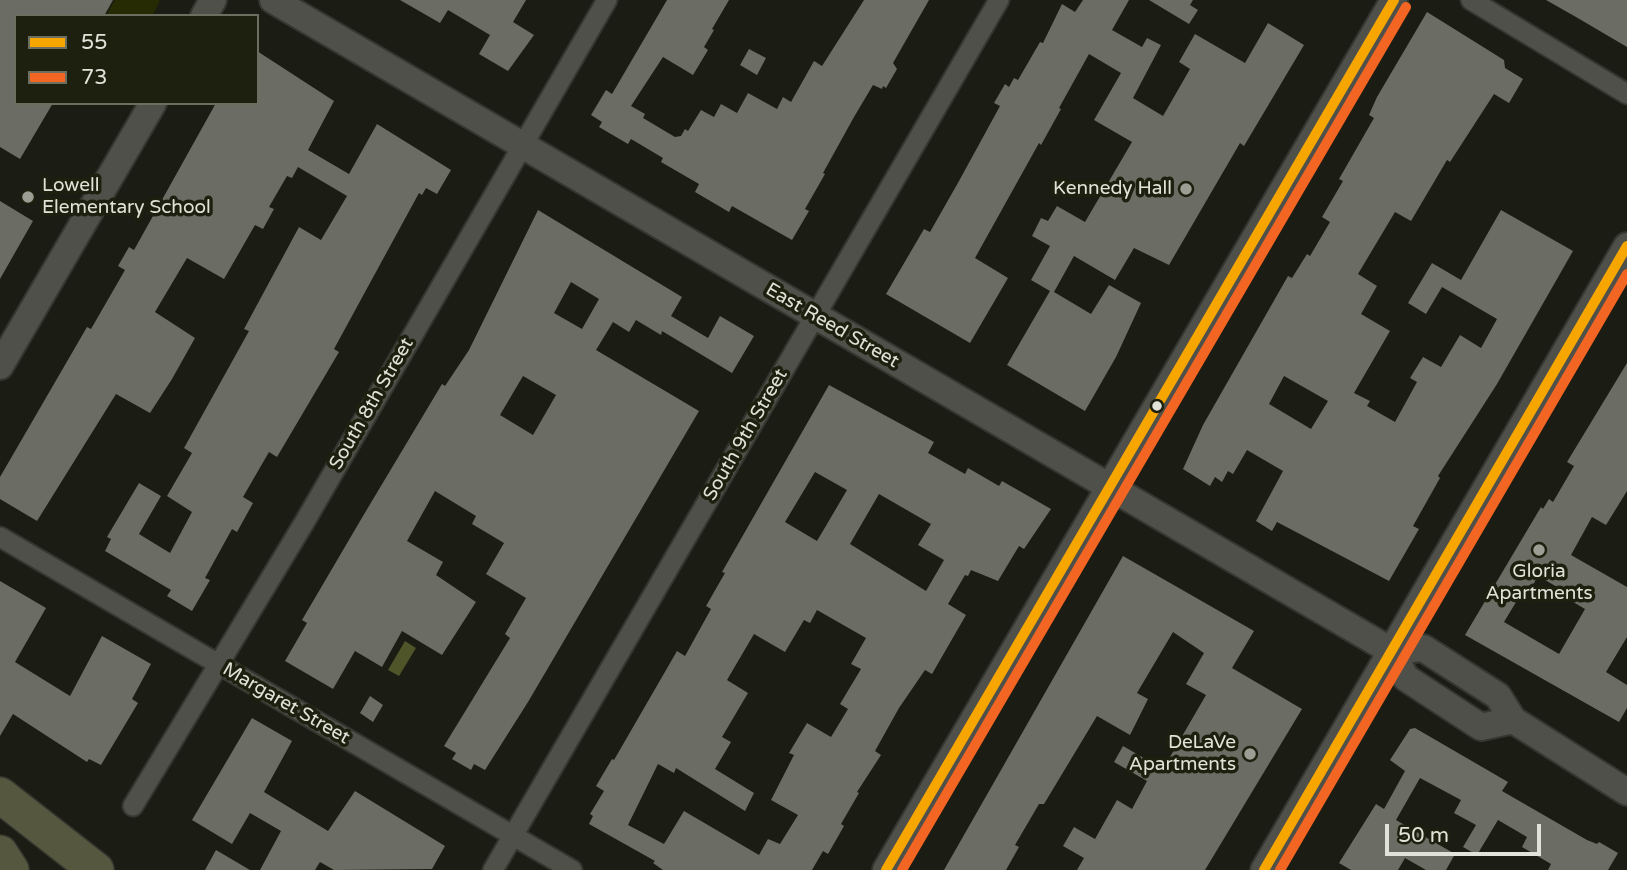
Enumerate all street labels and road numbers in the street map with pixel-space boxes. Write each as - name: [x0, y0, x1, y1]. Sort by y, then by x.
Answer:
- street label: East Reed Street: [761, 279, 903, 373]
- street label: South 8th Street: [325, 334, 419, 474]
- street label: South 9th Street: [699, 365, 793, 505]
- street label: Margaret Street: [218, 658, 354, 750]

